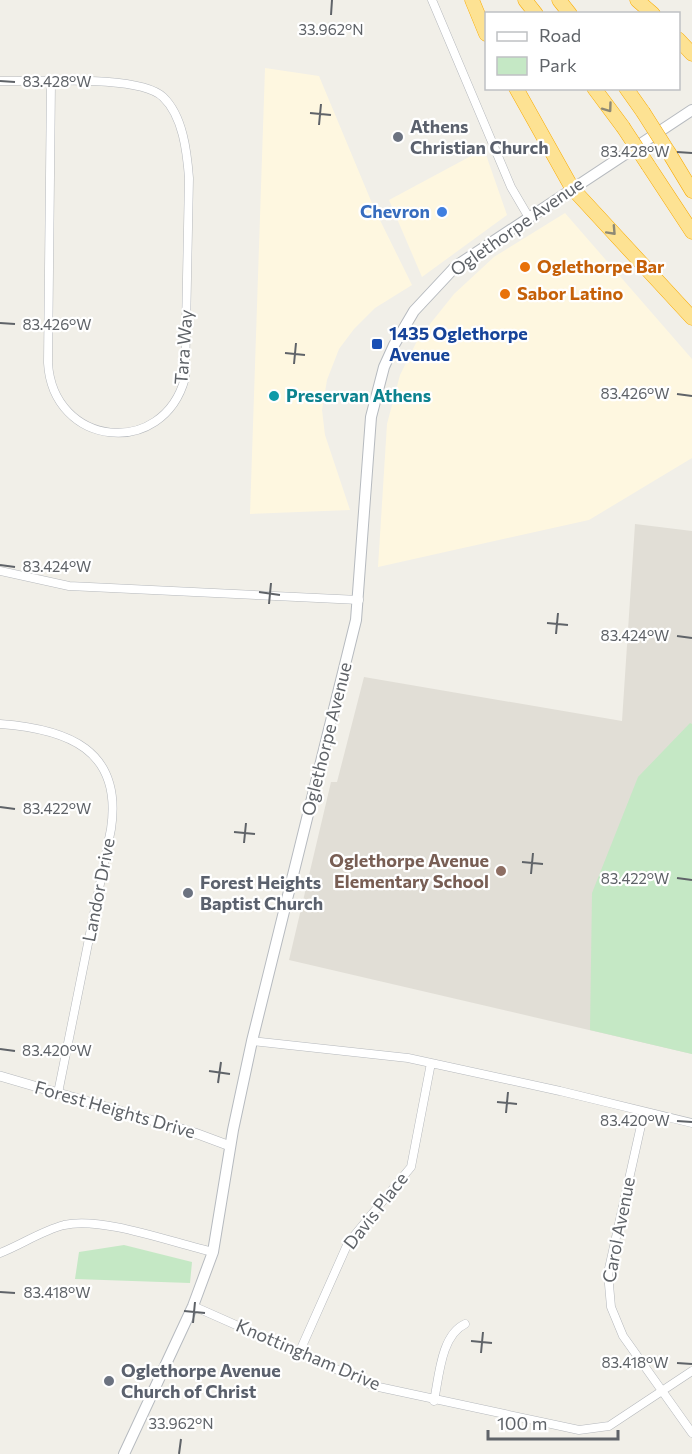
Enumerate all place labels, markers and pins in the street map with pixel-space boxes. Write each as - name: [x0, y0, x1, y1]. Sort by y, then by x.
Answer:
- place label: Athens Christian Church: [410, 115, 549, 158]
- marker: Athens Christian Church: [391, 130, 405, 144]
- place label: Chevron: [360, 200, 430, 222]
- marker: Chevron: [435, 205, 449, 219]
- place label: Oglethorpe Bar: [537, 255, 665, 277]
- marker: Oglethorpe Bar: [518, 260, 532, 274]
- place label: Sabor Latino: [517, 282, 624, 304]
- marker: Sabor Latino: [498, 287, 512, 301]
- place label: 1435 Oglethorpe Avenue: [389, 322, 528, 365]
- marker: 1435 Oglethorpe Avenue: [370, 337, 384, 351]
- place label: Preservan Athens: [286, 384, 431, 406]
- marker: Preservan Athens: [267, 389, 281, 403]
- place label: Oglethorpe Avenue Elementary School: [329, 849, 489, 892]
- marker: Oglethorpe Avenue Elementary School: [494, 864, 508, 878]
- place label: Forest Heights Baptist Church: [200, 871, 323, 914]
- marker: Forest Heights Baptist Church: [181, 886, 195, 900]
- place label: Oglethorpe Avenue Church of Christ: [121, 1359, 281, 1402]
- marker: Oglethorpe Avenue Church of Christ: [102, 1374, 116, 1388]

